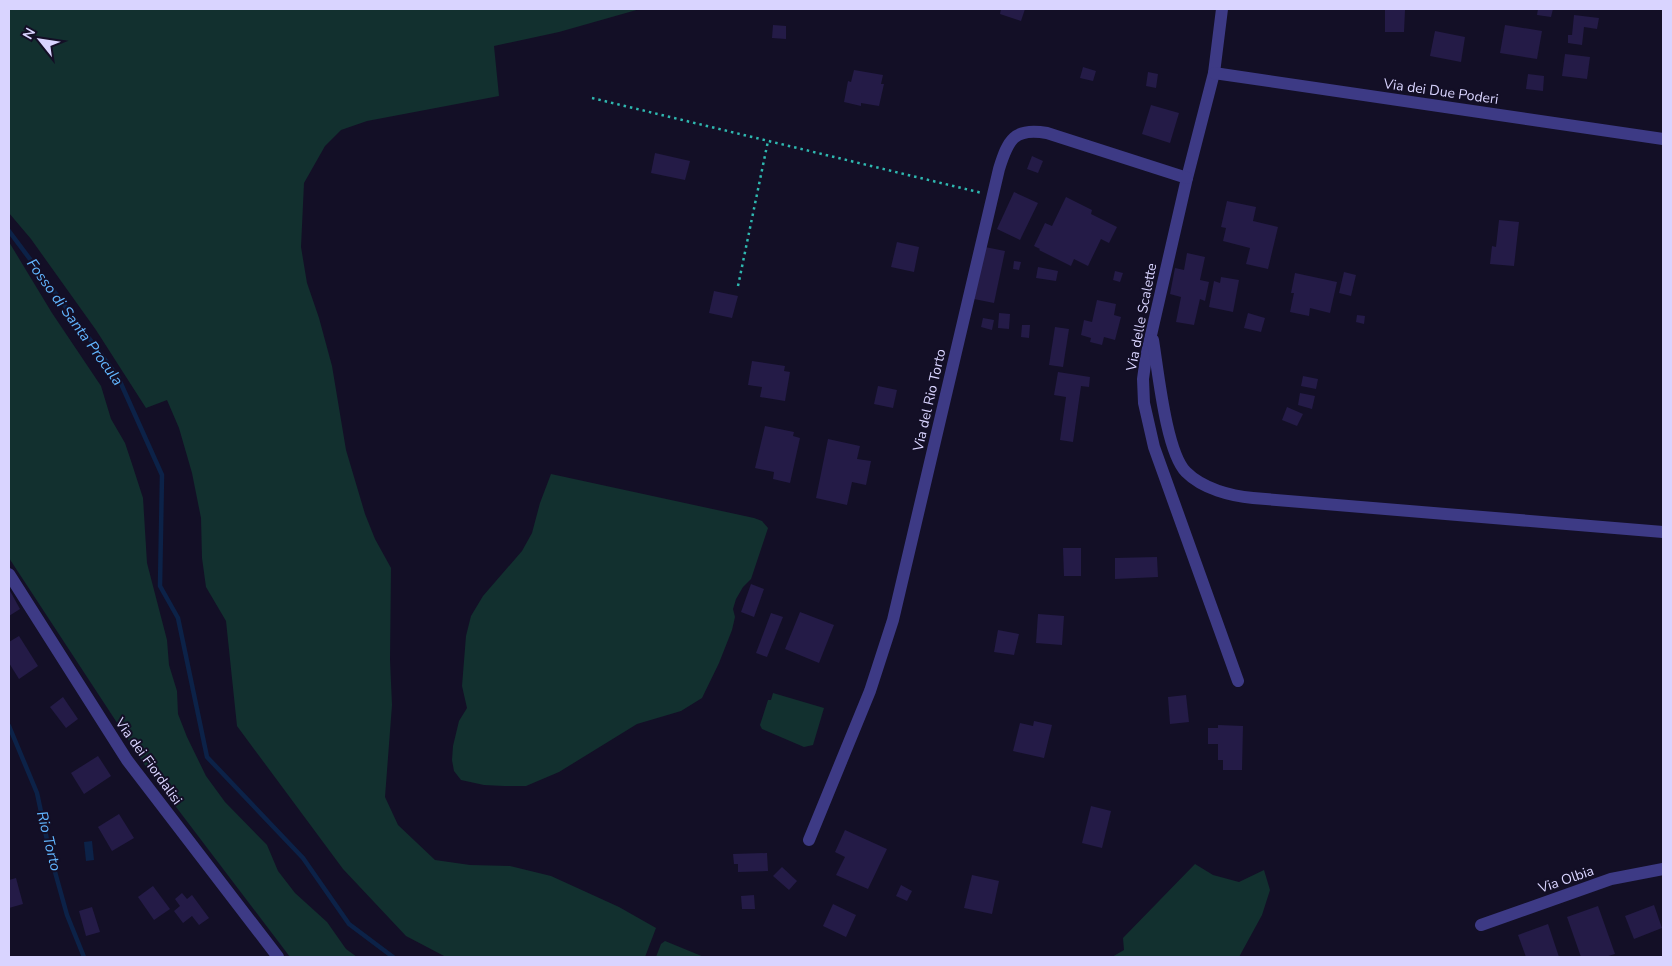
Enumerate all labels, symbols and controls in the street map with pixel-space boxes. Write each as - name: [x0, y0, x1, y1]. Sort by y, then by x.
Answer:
- north arrow: [15, 15, 65, 65]
- text: N: [18, 24, 40, 43]
- street label: Via dei Due Poderi: [1381, 74, 1500, 109]
- water label: Fosso di Santa Procula: [22, 254, 128, 390]
- street label: Via delle Scalette: [1122, 261, 1161, 374]
- street label: Via del Rio Torto: [908, 347, 951, 454]
- street label: Via dei Fiordalisi: [110, 713, 187, 809]
- water label: Rio Torto: [32, 809, 66, 873]
- street label: Via Olbia: [1535, 861, 1596, 898]

